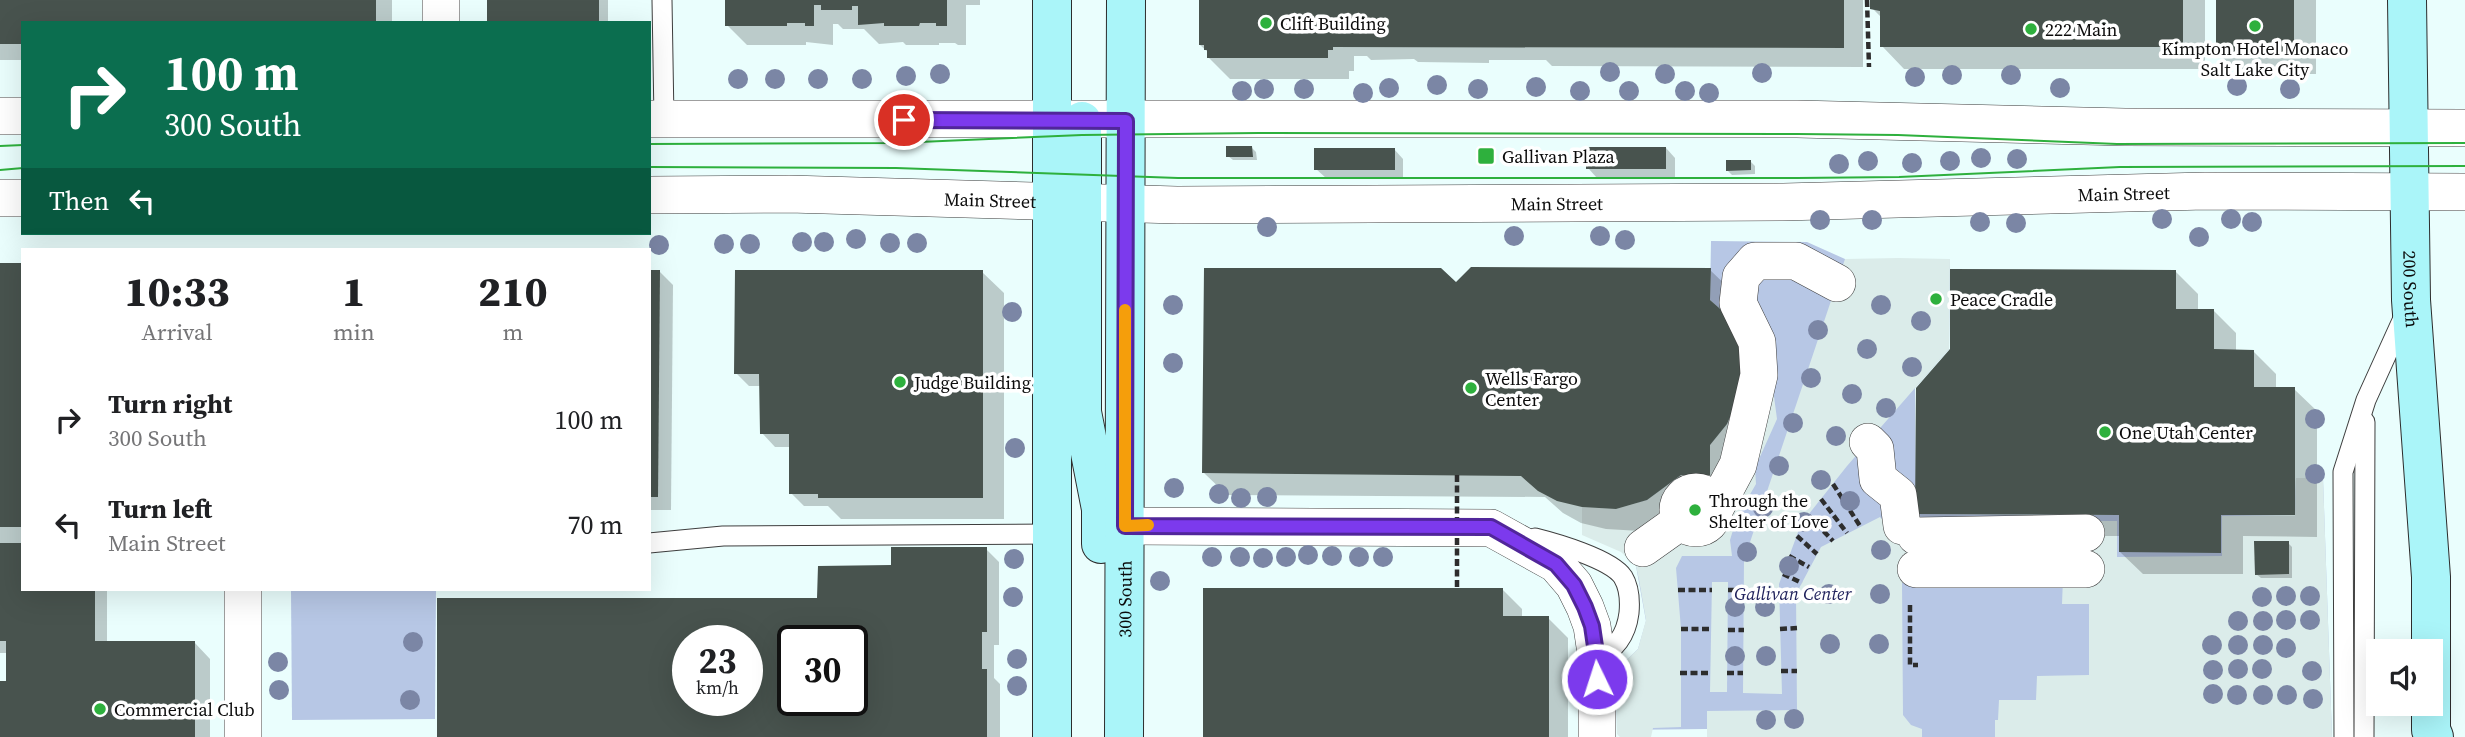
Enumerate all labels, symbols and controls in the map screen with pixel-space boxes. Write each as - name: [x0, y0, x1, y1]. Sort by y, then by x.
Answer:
- place label: Clift Building: [1280, 11, 1386, 36]
- marker: Clift Building: [1258, 15, 1274, 31]
- place label: 222 Main: [2045, 17, 2118, 42]
- marker: Kimpton Hotel Monaco Salt Lake City: [2247, 18, 2263, 34]
- marker: 222 Main: [2023, 21, 2039, 37]
- place label: Kimpton Hotel Monaco Salt Lake City: [2162, 36, 2349, 82]
- text: 100 m: [164, 39, 299, 106]
- icon: right: [49, 49, 140, 140]
- pin: [874, 90, 934, 150]
- icon: arrive: [885, 101, 923, 139]
- text: 300 South: [164, 103, 301, 147]
- place label: Gallivan Plaza: [1502, 144, 1615, 169]
- marker: Gallivan Plaza: [1476, 146, 1496, 166]
- street label: Main Street: [2077, 179, 2170, 207]
- icon: left: [123, 182, 161, 220]
- text: Then: [49, 183, 109, 219]
- street label: Main Street: [944, 186, 1036, 214]
- street label: Main Street: [1511, 190, 1603, 216]
- street label: 200 South: [2398, 250, 2425, 329]
- text: 10:33: [124, 262, 230, 320]
- text: 1: [342, 262, 365, 320]
- text: 210: [478, 262, 548, 320]
- place label: Peace Cradle: [1950, 287, 2053, 312]
- marker: Peace Cradle: [1928, 291, 1944, 307]
- text: Arrival: [142, 316, 213, 348]
- text: min: [333, 316, 375, 348]
- text: m: [502, 316, 523, 348]
- place label: Wells Fargo Center: [1485, 366, 1578, 412]
- place label: Judge Building: [913, 370, 1031, 395]
- marker: Judge Building: [892, 374, 908, 390]
- marker: Wells Fargo Center: [1463, 380, 1479, 396]
- text: Turn right: [108, 386, 232, 422]
- icon: right: [49, 401, 87, 439]
- text: 100 m: [555, 402, 623, 438]
- place label: One Utah Center: [2119, 420, 2253, 445]
- text: 300 South: [108, 422, 207, 454]
- marker: One Utah Center: [2097, 424, 2113, 440]
- place label: Through the Shelter of Love: [1709, 488, 1829, 534]
- text: Turn left: [108, 491, 212, 527]
- marker: Through the Shelter of Love: [1687, 502, 1703, 518]
- icon: left: [49, 506, 87, 544]
- text: 70 m: [568, 507, 623, 543]
- text: Main Street: [108, 527, 226, 559]
- street label: 300 South: [1112, 560, 1137, 638]
- park label: Gallivan Center: [1734, 581, 1852, 606]
- speed limit sign: 30: [777, 625, 868, 716]
- text: 23: [699, 637, 736, 685]
- map controls: [2366, 639, 2443, 716]
- button: sound: [2366, 639, 2443, 716]
- position arrow: [1560, 642, 1634, 716]
- text: km/h: [696, 675, 739, 700]
- place label: Commercial Club: [114, 697, 255, 722]
- marker: Commercial Club: [92, 701, 108, 717]

